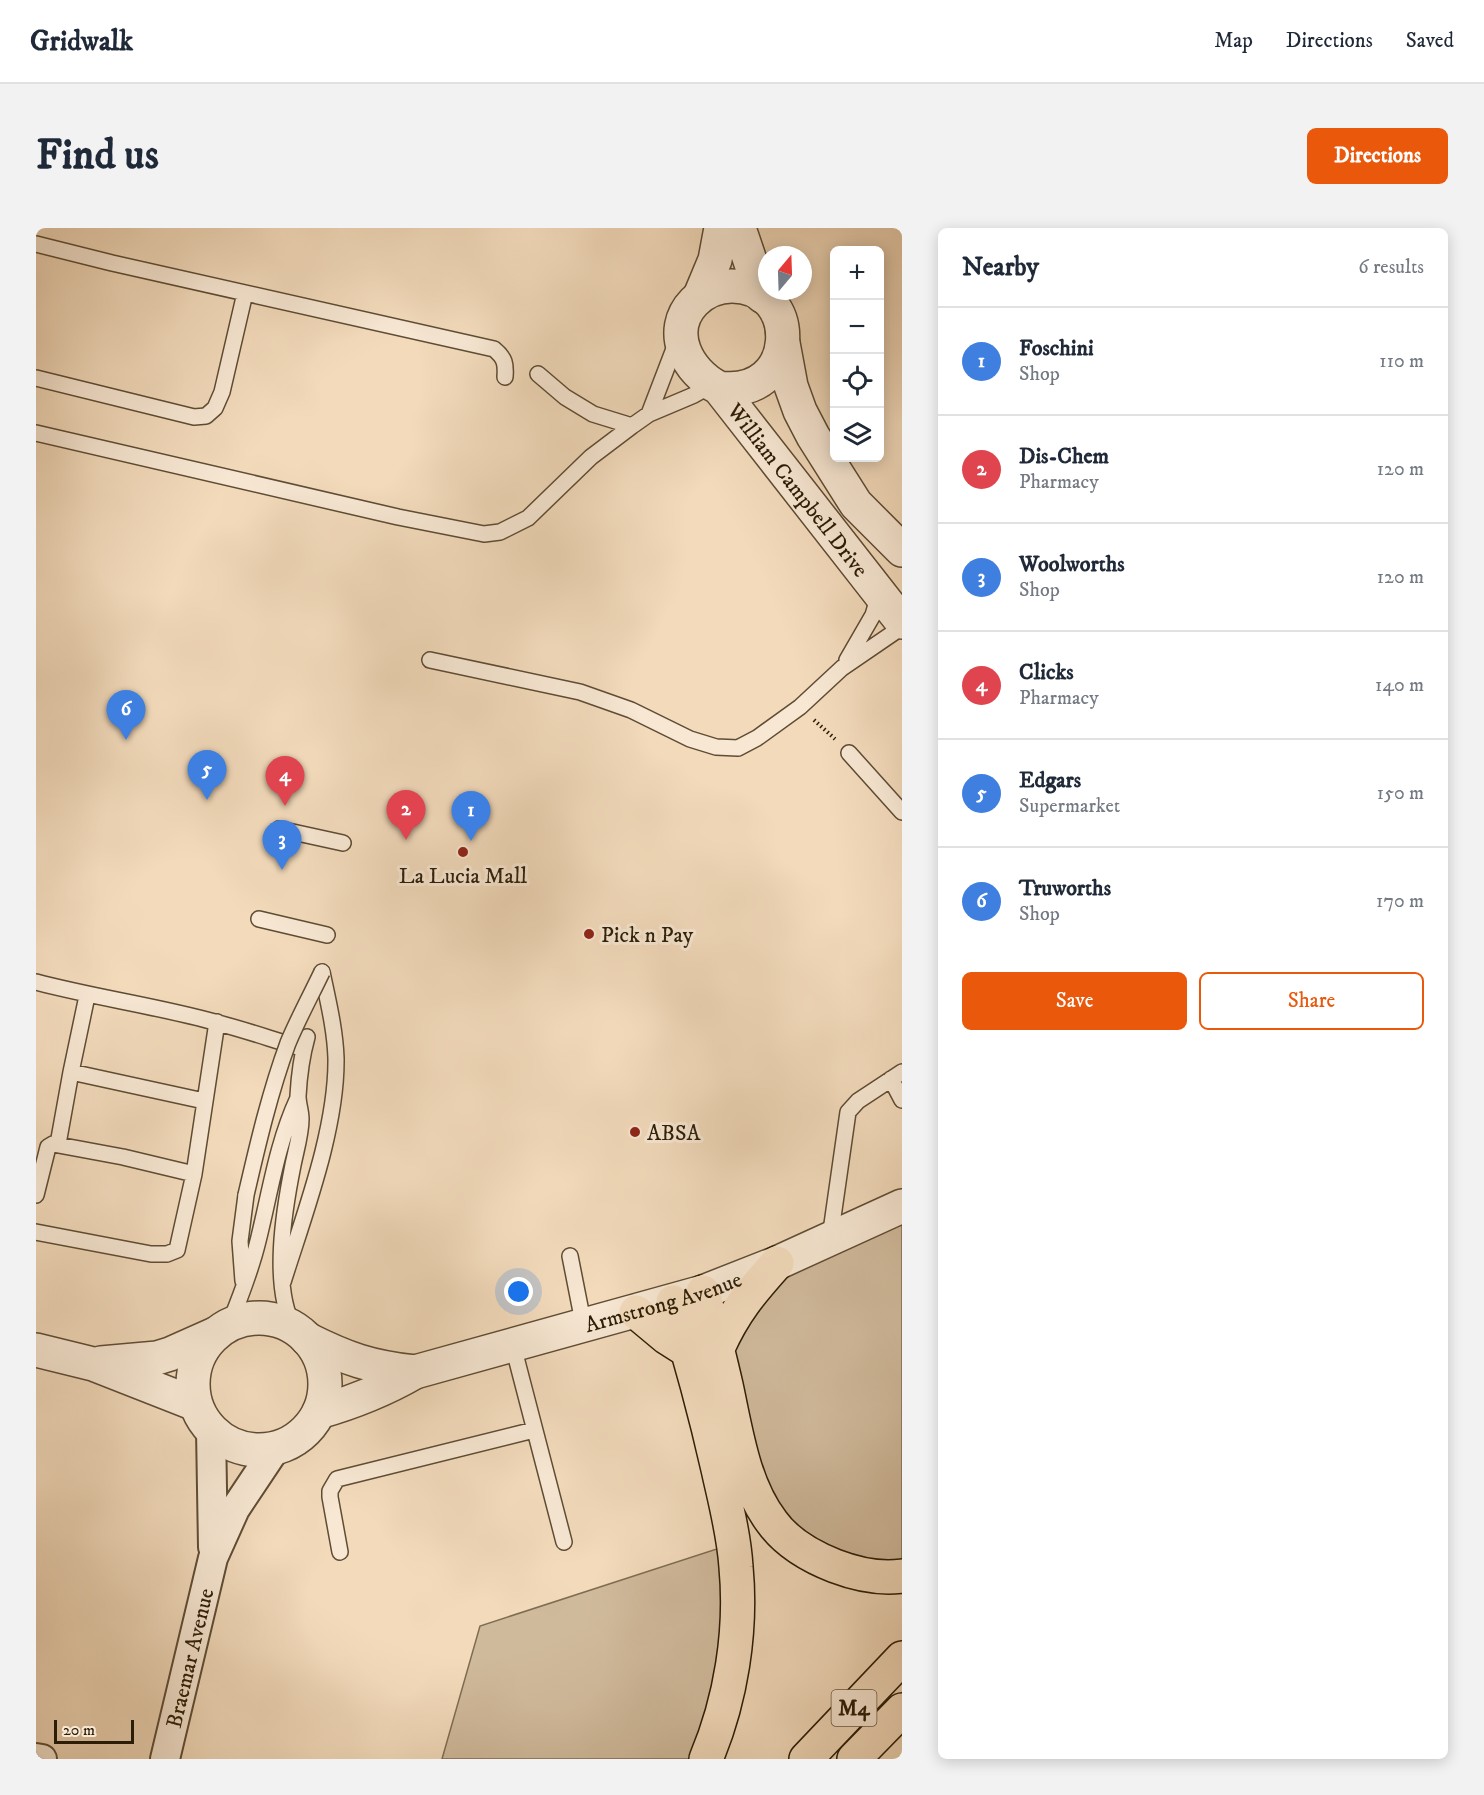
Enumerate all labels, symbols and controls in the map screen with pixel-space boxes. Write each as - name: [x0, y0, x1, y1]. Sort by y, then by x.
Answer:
- text: Gridwalk: [30, 24, 133, 59]
- text: Map: [1214, 28, 1253, 54]
- text: Directions: [1286, 28, 1373, 54]
- text: Saved: [1406, 28, 1454, 54]
- button: Directions: [1307, 128, 1448, 184]
- text: Find us: [36, 130, 159, 182]
- north arrow: [758, 246, 812, 300]
- map controls: [830, 246, 884, 462]
- button: +: [830, 246, 884, 300]
- text: Nearby: [962, 251, 1039, 284]
- text: 6 results: [1358, 255, 1424, 280]
- button: −: [830, 300, 884, 354]
- text: Foschini: [1019, 335, 1094, 362]
- text: 1: [978, 349, 985, 374]
- text: 110 m: [1379, 349, 1424, 374]
- button: locate: [830, 354, 884, 408]
- text: Shop: [1019, 362, 1060, 387]
- street label: William Campbell Drive: [720, 397, 874, 583]
- button: layers: [830, 408, 884, 462]
- text: Dis-Chem: [1019, 443, 1109, 470]
- text: 2: [977, 457, 986, 482]
- text: 120 m: [1377, 457, 1424, 482]
- text: Pharmacy: [1019, 470, 1099, 495]
- text: Woolworths: [1019, 551, 1125, 578]
- text: 3: [978, 565, 985, 590]
- text: 120 m: [1377, 565, 1424, 590]
- text: Shop: [1019, 578, 1060, 603]
- text: Clicks: [1019, 659, 1074, 686]
- text: 4: [976, 673, 987, 698]
- text: 140 m: [1375, 673, 1424, 698]
- text: Pharmacy: [1019, 686, 1099, 711]
- pin: 6: [106, 690, 146, 740]
- pin: 5: [188, 750, 226, 800]
- pin: 4: [266, 756, 304, 806]
- text: Edgars: [1019, 767, 1081, 794]
- text: 5: [977, 781, 986, 806]
- text: 150 m: [1377, 781, 1424, 806]
- pin: 2: [386, 790, 425, 840]
- pin: 1: [452, 792, 490, 841]
- text: Supermarket: [1019, 794, 1120, 819]
- pin: 3: [262, 820, 302, 870]
- marker: La Lucia Mall: [456, 845, 470, 859]
- place label: La Lucia Mall: [399, 863, 528, 890]
- text: Truworths: [1019, 875, 1111, 902]
- text: 6: [976, 889, 987, 914]
- text: 170 m: [1376, 889, 1424, 914]
- text: Shop: [1019, 902, 1060, 927]
- place label: Pick n Pay: [601, 922, 694, 949]
- marker: Pick n Pay: [582, 927, 596, 941]
- button: Save: [962, 972, 1187, 1030]
- button: Share: [1199, 972, 1424, 1030]
- place label: ABSA: [647, 1120, 701, 1147]
- marker: ABSA: [628, 1125, 642, 1139]
- street label: Armstrong Avenue: [582, 1266, 746, 1339]
- your location: [504, 1277, 533, 1306]
- street label: Braemar Avenue: [161, 1586, 220, 1731]
- road number: M4: [832, 1690, 876, 1726]
- scale bar: [54, 1717, 134, 1744]
- text: 20 m: [63, 1720, 95, 1740]

